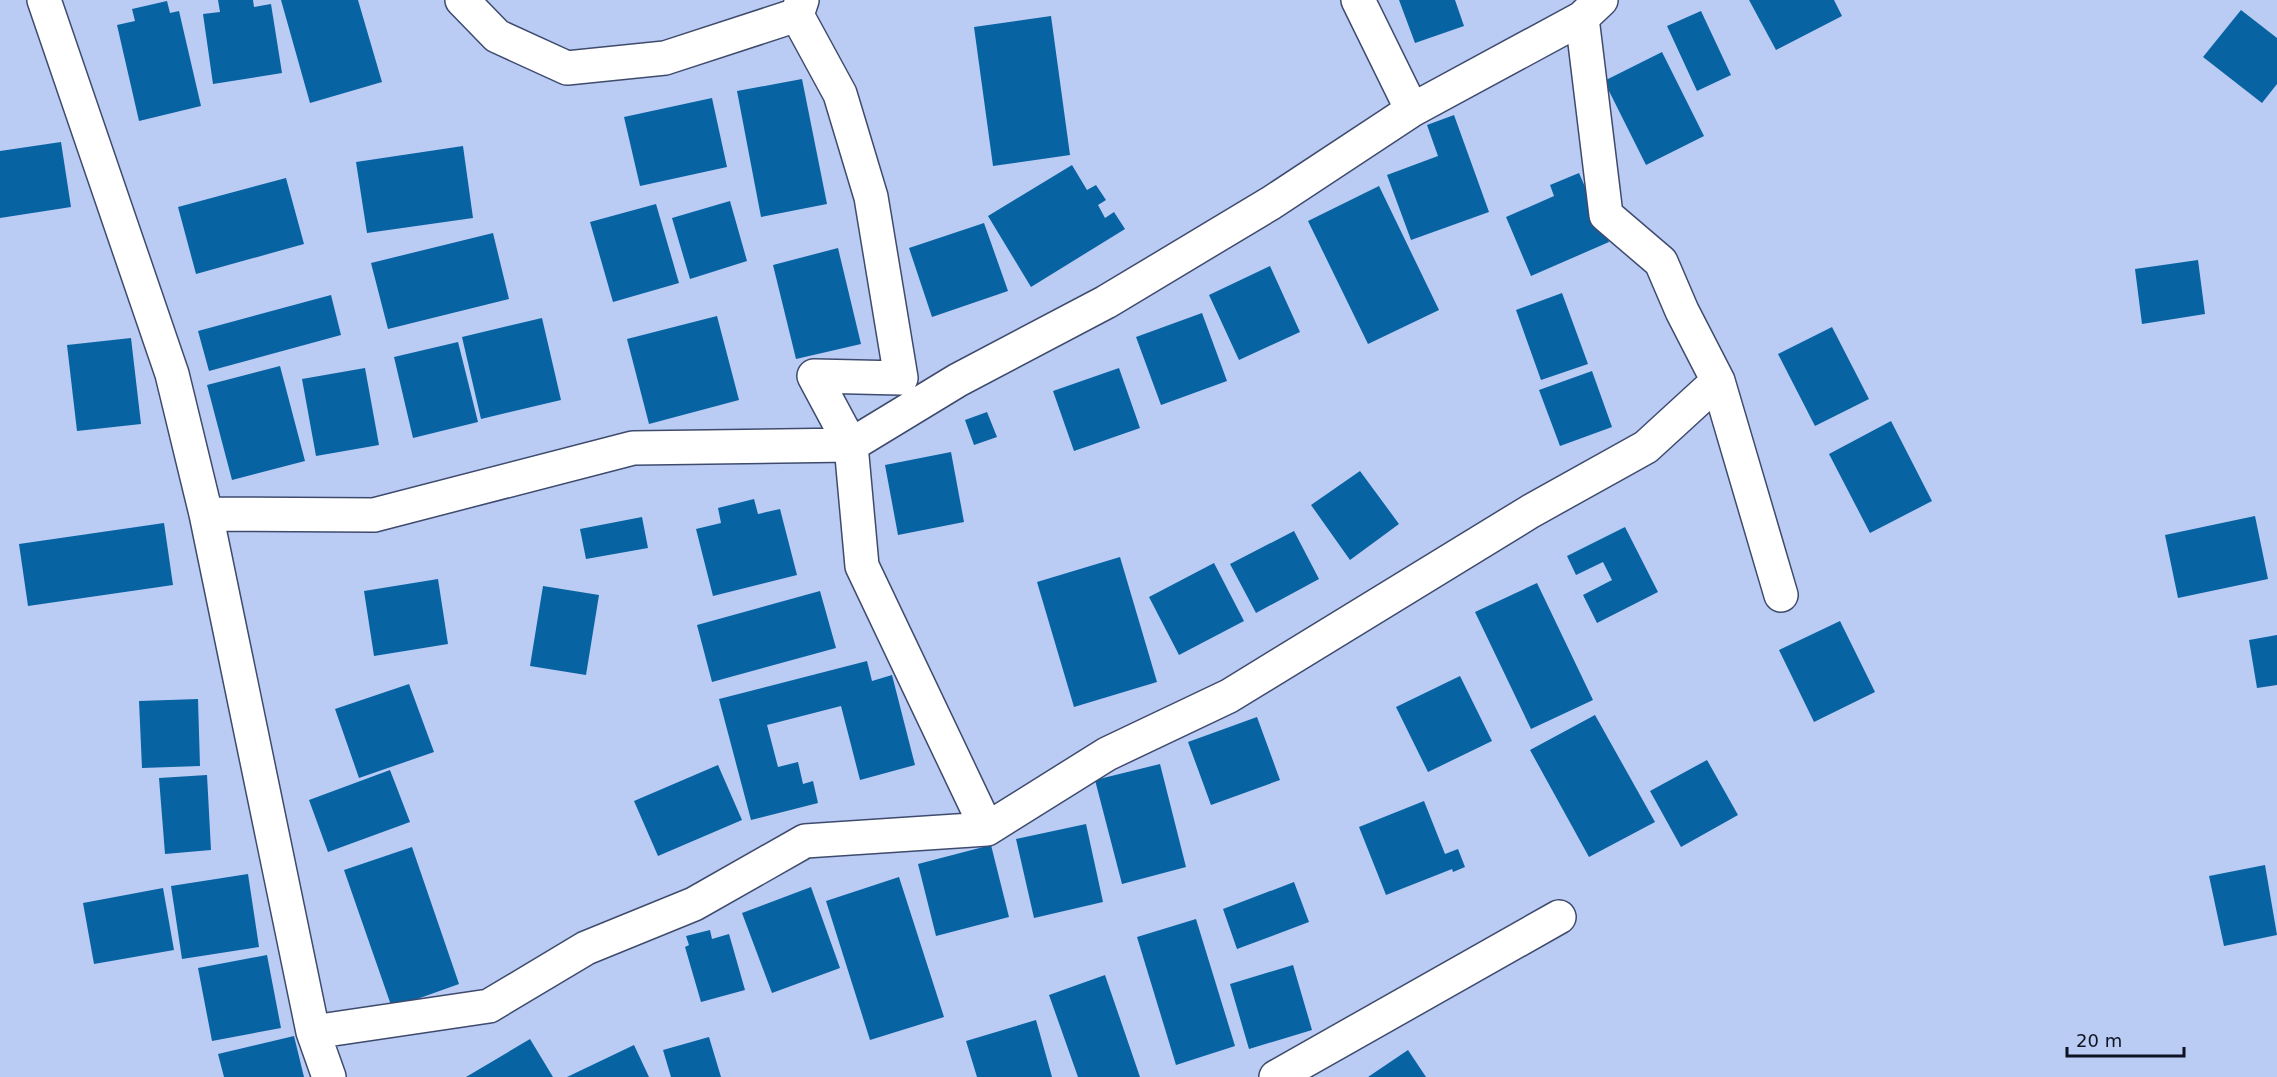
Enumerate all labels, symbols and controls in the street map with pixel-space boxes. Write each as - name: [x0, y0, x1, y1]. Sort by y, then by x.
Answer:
- scale bar: [2067, 1020, 2184, 1058]
- text: 20 m: [2076, 1030, 2122, 1051]

